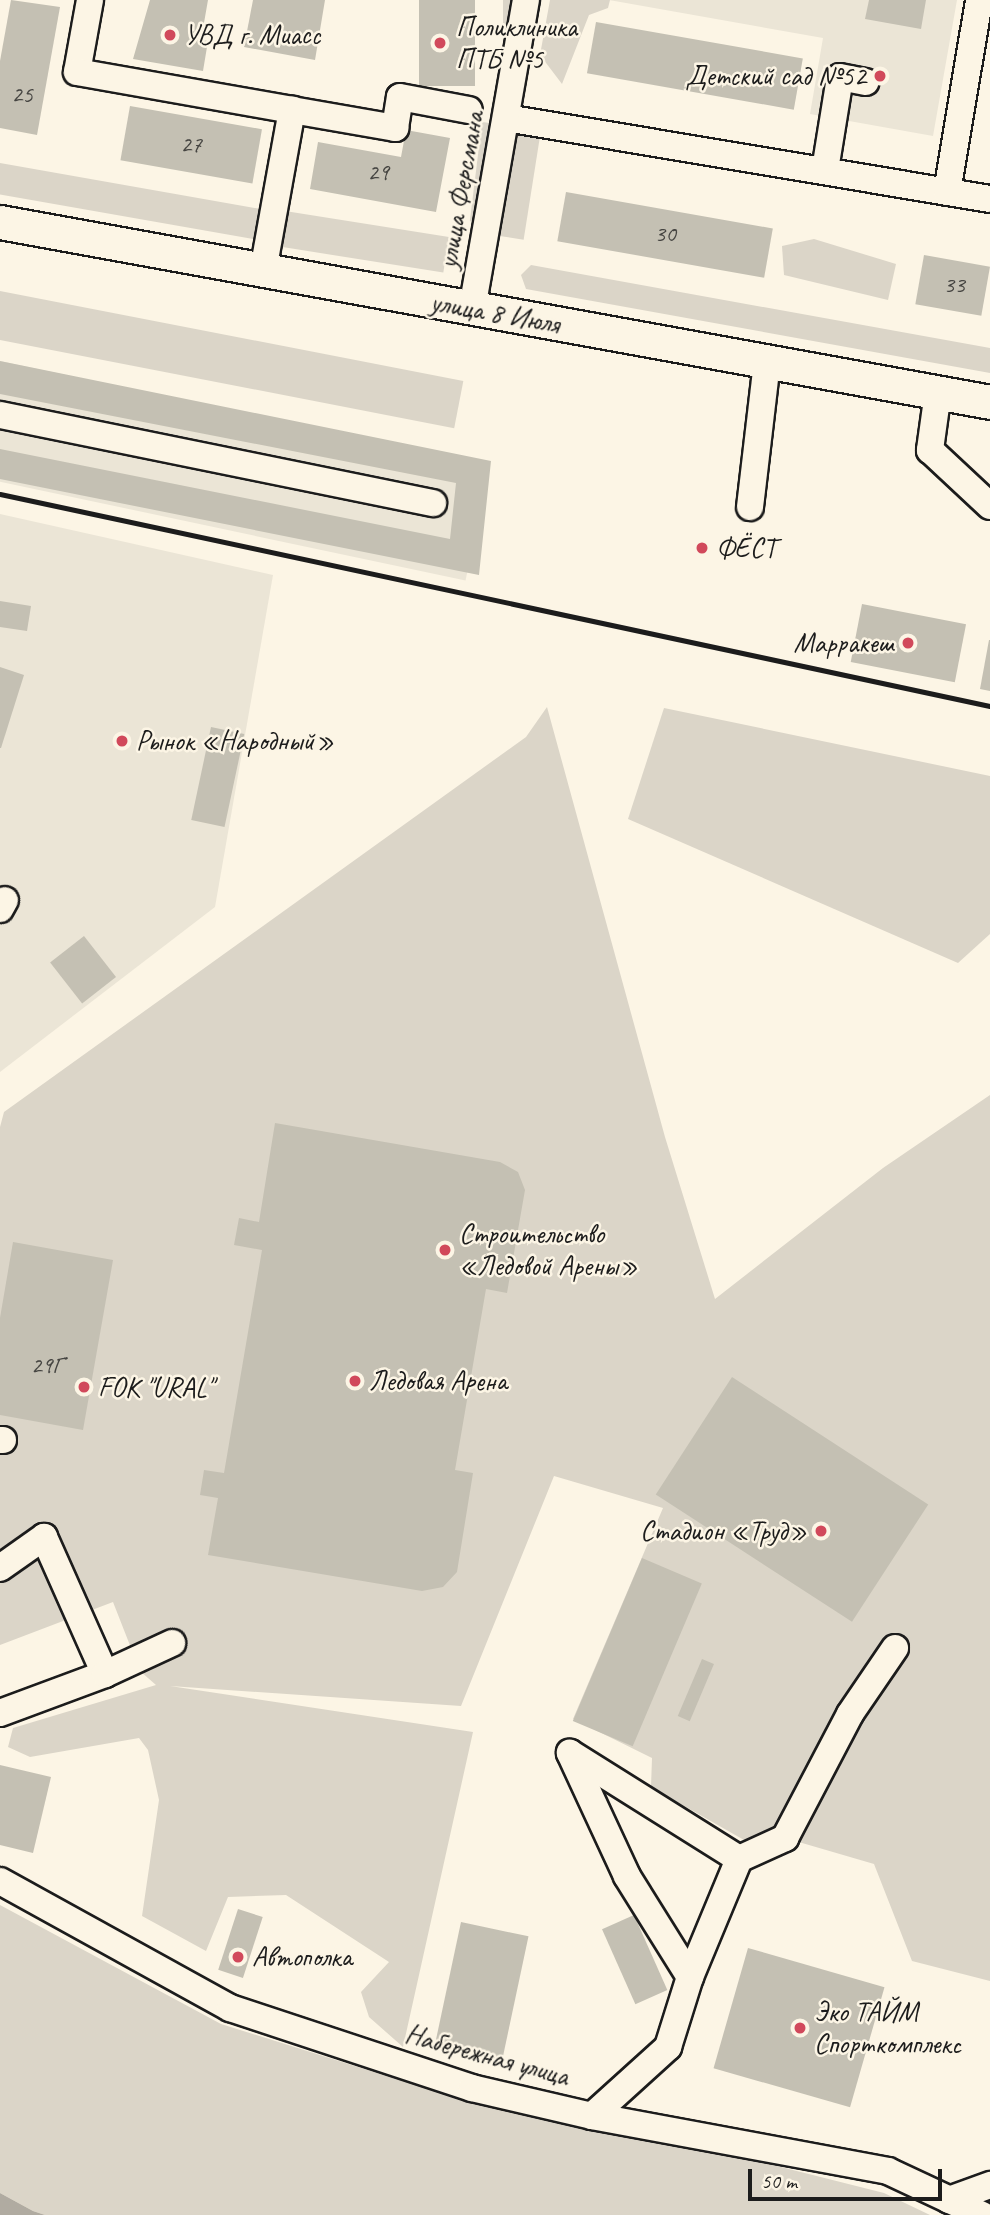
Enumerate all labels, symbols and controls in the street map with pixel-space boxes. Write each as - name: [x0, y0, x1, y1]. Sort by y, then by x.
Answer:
- place label: Поликлиника ПТБ №5: [456, 10, 577, 76]
- place label: УВД г. Миасс: [184, 18, 320, 52]
- marker: УВД г. Миасс: [162, 27, 178, 43]
- marker: Поликлиника ПТБ №5: [430, 33, 450, 53]
- place label: Детский сад №52: [685, 59, 866, 93]
- marker: Детский сад №52: [872, 68, 888, 84]
- house number: 25: [11, 81, 33, 109]
- street label: улица Ферсмана: [431, 110, 491, 270]
- house number: 27: [180, 131, 202, 159]
- house number: 29: [367, 159, 389, 187]
- house number: 30: [654, 220, 676, 248]
- house number: 33: [943, 271, 965, 299]
- street label: улица 8 Июля: [428, 285, 562, 341]
- place label: ФЁСТ: [716, 531, 776, 565]
- marker: ФЁСТ: [694, 540, 710, 556]
- place label: Марракеш: [793, 626, 894, 660]
- marker: Марракеш: [900, 635, 916, 651]
- place label: Рынок «Народный»: [136, 724, 334, 758]
- marker: Рынок «Народный»: [114, 733, 130, 749]
- place label: Строительство «Ледовой Арены»: [459, 1217, 638, 1283]
- marker: Строительство «Ледовой Арены»: [437, 1242, 453, 1258]
- house number: 29Г: [31, 1352, 63, 1380]
- place label: Ледовая Арена: [369, 1364, 506, 1398]
- place label: FOK "URAL": [98, 1370, 213, 1404]
- marker: Ледовая Арена: [347, 1373, 363, 1389]
- marker: FOK "URAL": [76, 1379, 92, 1395]
- place label: Стадион «Труд»: [640, 1514, 807, 1548]
- marker: Стадион «Труд»: [813, 1523, 829, 1539]
- place label: Автополка: [252, 1940, 352, 1974]
- marker: Автополка: [230, 1949, 246, 1965]
- place label: Эко ТАЙМ Спорткомплекс: [814, 1995, 961, 2061]
- street label: Набережная улица: [400, 2017, 574, 2093]
- marker: Эко ТАЙМ Спорткомплекс: [792, 2020, 808, 2036]
- scale bar: [752, 2156, 946, 2200]
- text: 50 m: [761, 2168, 797, 2194]

